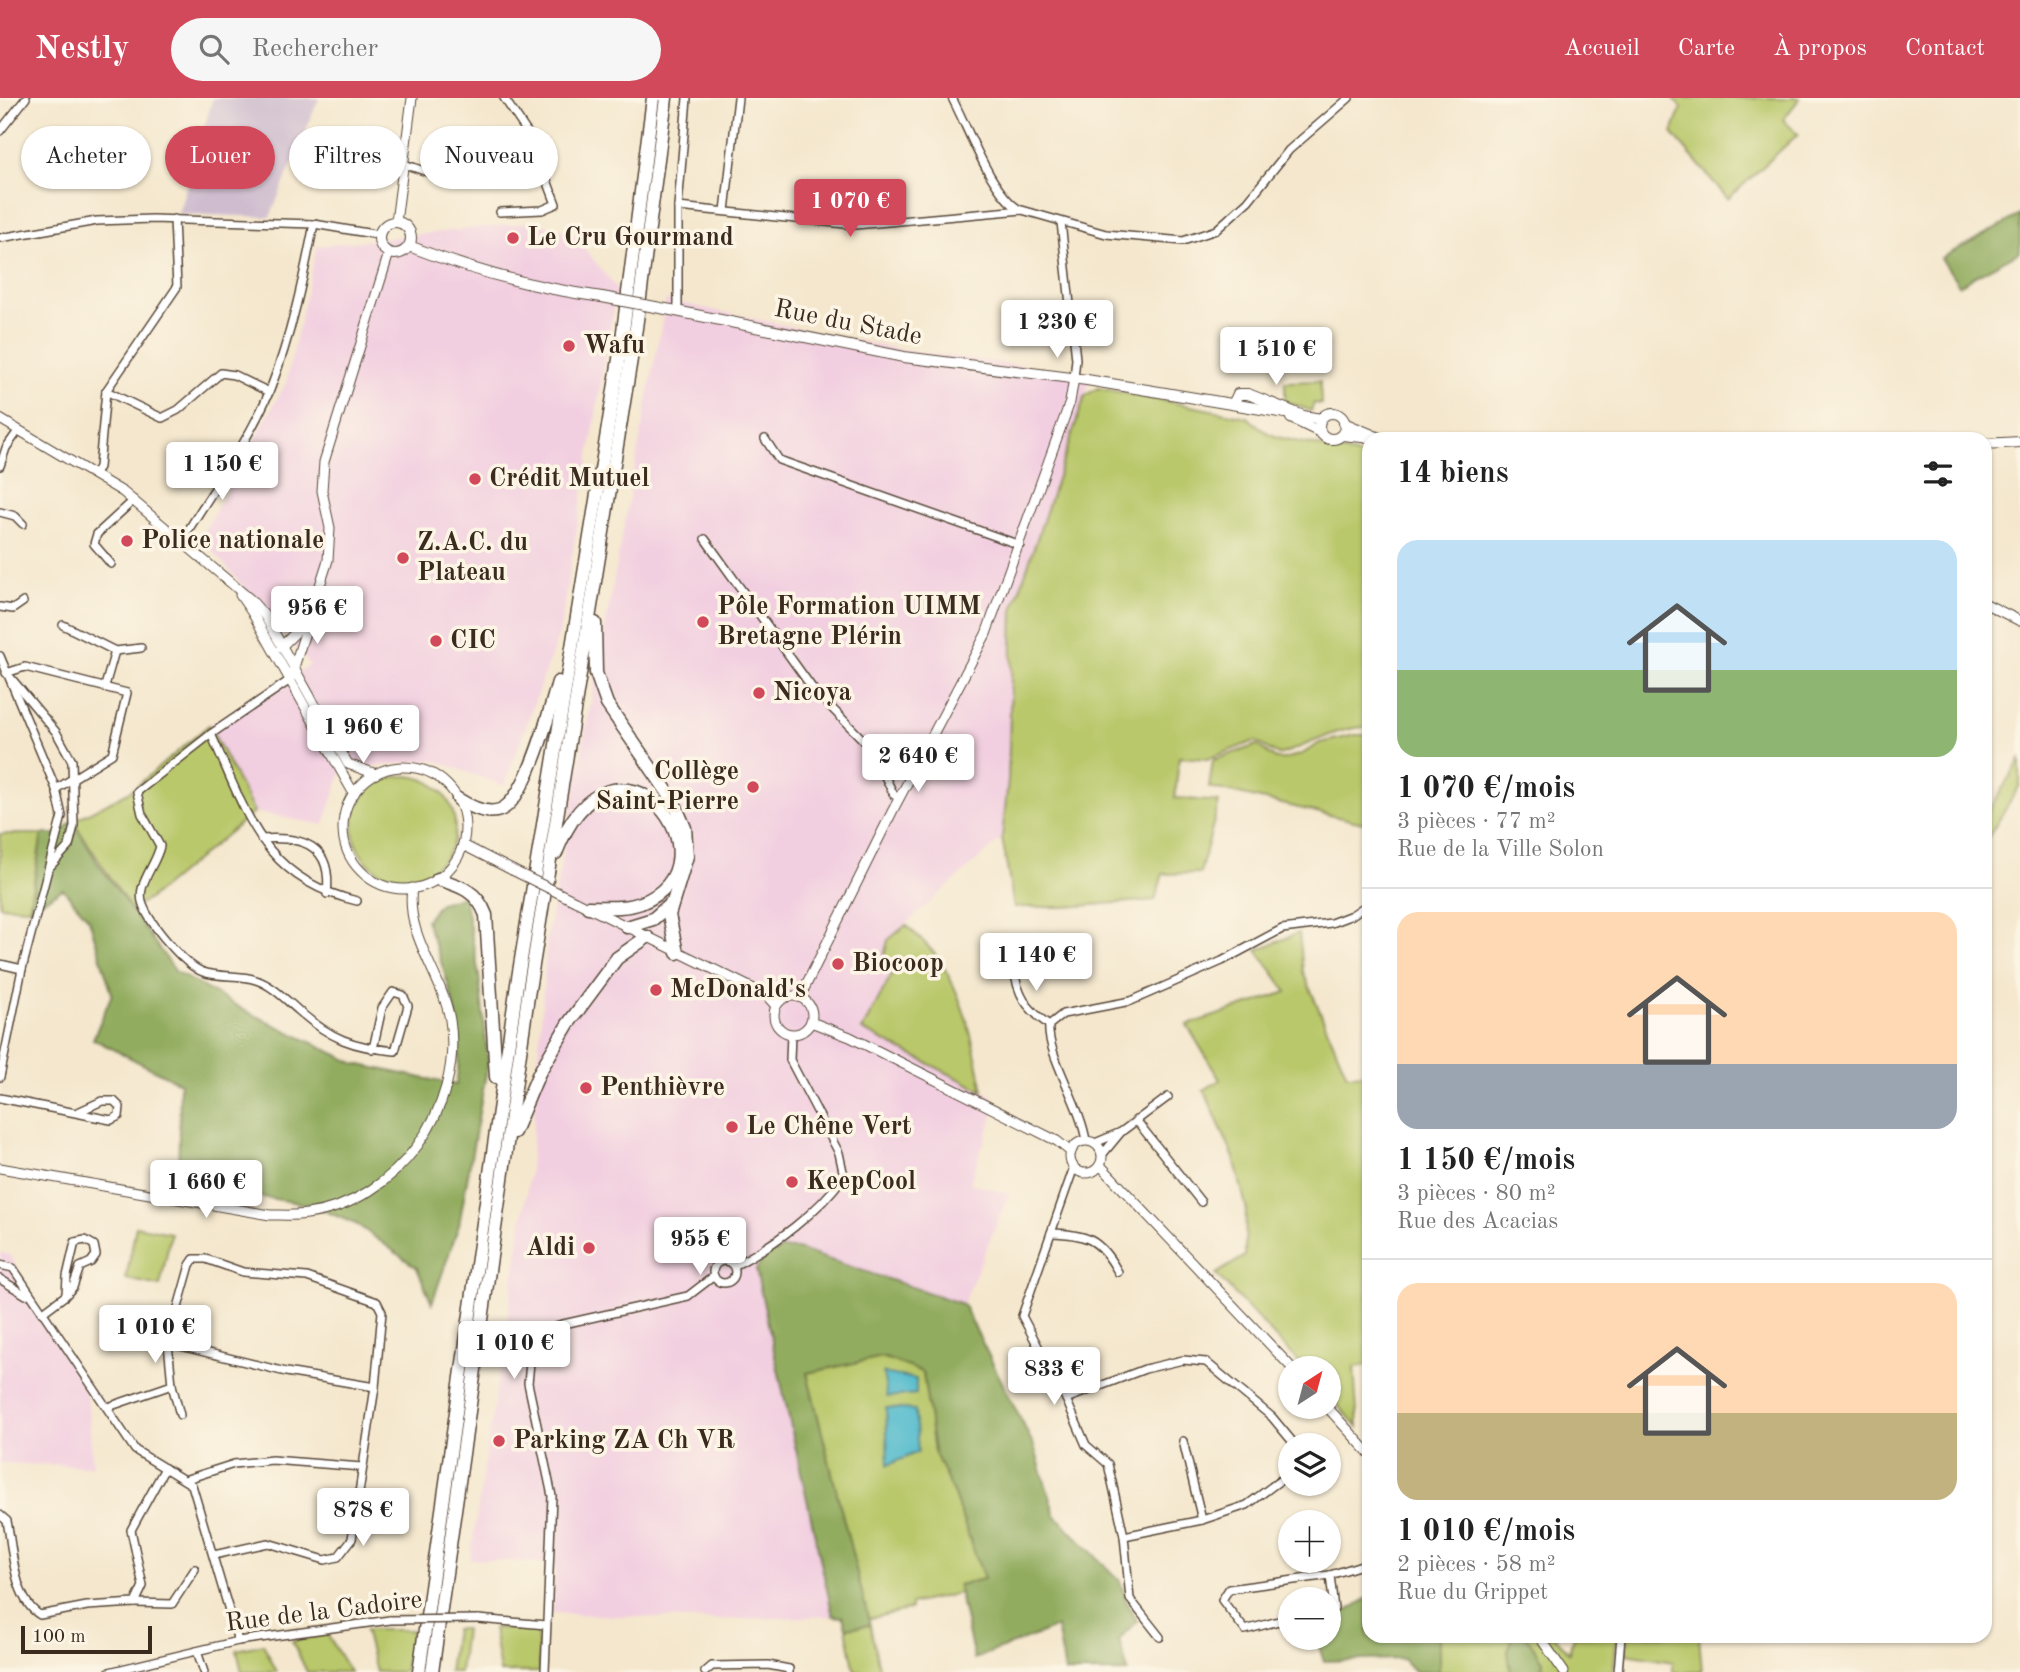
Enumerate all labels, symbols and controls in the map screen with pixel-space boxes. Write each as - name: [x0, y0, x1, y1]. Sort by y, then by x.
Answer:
- search box: [171, 18, 661, 81]
- icon: search: [195, 30, 233, 68]
- text: Nestly: [35, 33, 129, 66]
- text: Rechercher: [251, 36, 378, 62]
- text: Accueil: [1564, 37, 1640, 61]
- text: Carte: [1678, 37, 1735, 61]
- text: À propos: [1773, 37, 1867, 61]
- text: Contact: [1905, 37, 1985, 61]
- chip: Acheter: [21, 126, 151, 189]
- chip: Louer: [165, 126, 275, 189]
- chip: Filtres: [289, 126, 406, 189]
- chip: Nouveau: [420, 126, 558, 189]
- pin: 1 070 €: [785, 180, 915, 239]
- text: 1 070 €: [810, 190, 890, 213]
- place label: Le Cru Gourmand: [527, 225, 734, 251]
- marker: Le Cru Gourmand: [505, 230, 521, 246]
- street label: Rue du Stade: [772, 296, 924, 350]
- pin: 1 230 €: [992, 300, 1122, 360]
- text: 1 230 €: [1017, 311, 1097, 334]
- pin: 1 510 €: [1211, 328, 1341, 387]
- place label: Wafu: [583, 333, 645, 359]
- marker: Wafu: [561, 338, 577, 354]
- text: 1 510 €: [1236, 338, 1316, 361]
- pin: 1 150 €: [157, 442, 287, 502]
- text: 1 150 €: [182, 453, 262, 476]
- icon: filters: [1919, 455, 1957, 493]
- text: 14 biens: [1397, 459, 1509, 489]
- place label: Crédit Mutuel: [489, 466, 650, 492]
- marker: Crédit Mutuel: [467, 471, 483, 487]
- place label: Police nationale: [141, 528, 324, 554]
- place label: Z.A.C. du Plateau: [417, 530, 528, 586]
- marker: Police nationale: [119, 533, 135, 549]
- marker: Z.A.C. du Plateau: [395, 550, 411, 566]
- icon: home: [1614, 585, 1740, 711]
- pin: 956 €: [268, 587, 366, 646]
- place label: Pôle Formation UIMM Bretagne Plérin: [717, 594, 981, 650]
- text: 956 €: [287, 597, 347, 620]
- marker: Pôle Formation UIMM Bretagne Plérin: [695, 614, 711, 630]
- place label: CIC: [450, 628, 496, 654]
- marker: CIC: [428, 633, 444, 649]
- place label: Nicoya: [773, 680, 852, 706]
- marker: Nicoya: [751, 685, 767, 701]
- pin: 1 960 €: [298, 706, 428, 765]
- text: 1 960 €: [323, 716, 403, 739]
- pin: 2 640 €: [853, 734, 983, 794]
- text: 2 640 €: [878, 745, 958, 768]
- place label: Collège Saint-Pierre: [595, 759, 739, 815]
- text: 1 070 €/mois: [1397, 774, 1575, 804]
- marker: Collège Saint-Pierre: [745, 779, 761, 795]
- text: 3 pièces · 77 m²: [1397, 810, 1556, 833]
- text: Rue de la Ville Solon: [1397, 838, 1604, 861]
- pin: 1 140 €: [971, 934, 1101, 993]
- text: 1 140 €: [996, 944, 1076, 967]
- place label: Biocoop: [852, 951, 944, 977]
- marker: Biocoop: [830, 956, 846, 972]
- icon: home: [1614, 957, 1740, 1083]
- place label: McDonald's: [670, 977, 806, 1003]
- marker: McDonald's: [648, 982, 664, 998]
- place label: Penthièvre: [600, 1075, 725, 1101]
- marker: Penthièvre: [578, 1080, 594, 1096]
- place label: Le Chêne Vert: [746, 1114, 912, 1140]
- marker: Le Chêne Vert: [724, 1119, 740, 1135]
- text: 1 150 €/mois: [1397, 1146, 1575, 1176]
- pin: 1 660 €: [141, 1160, 271, 1220]
- place label: KeepCool: [806, 1169, 916, 1195]
- text: 1 660 €: [166, 1171, 246, 1194]
- marker: KeepCool: [784, 1174, 800, 1190]
- text: 3 pièces · 80 m²: [1397, 1182, 1556, 1205]
- text: Rue des Acacias: [1397, 1210, 1558, 1233]
- pin: 955 €: [651, 1218, 749, 1277]
- text: 955 €: [670, 1228, 730, 1251]
- place label: Aldi: [526, 1235, 575, 1261]
- marker: Aldi: [581, 1240, 597, 1256]
- pin: 1 010 €: [90, 1306, 220, 1365]
- text: 1 010 €: [115, 1316, 195, 1339]
- pin: 1 010 €: [449, 1322, 579, 1381]
- icon: home: [1614, 1328, 1740, 1454]
- text: 1 010 €: [474, 1332, 554, 1355]
- pin: 833 €: [1005, 1348, 1103, 1407]
- north arrow: [1278, 1356, 1340, 1419]
- map controls: [1278, 1356, 1341, 1650]
- text: 833 €: [1024, 1358, 1084, 1381]
- place label: Parking ZA Ch VR: [513, 1428, 735, 1454]
- marker: Parking ZA Ch VR: [491, 1433, 507, 1449]
- button: layers: [1278, 1433, 1341, 1496]
- pin: 878 €: [314, 1488, 412, 1548]
- text: 878 €: [333, 1499, 393, 1522]
- button: +: [1278, 1510, 1341, 1573]
- text: 1 010 €/mois: [1397, 1517, 1575, 1547]
- text: 2 pièces · 58 m²: [1397, 1553, 1556, 1576]
- text: Rue du Grippet: [1397, 1581, 1548, 1604]
- street label: Rue de la Cadoire: [224, 1587, 424, 1637]
- button: −: [1278, 1587, 1341, 1650]
- scale bar: [21, 1623, 152, 1655]
- text: 100 m: [32, 1628, 85, 1647]

